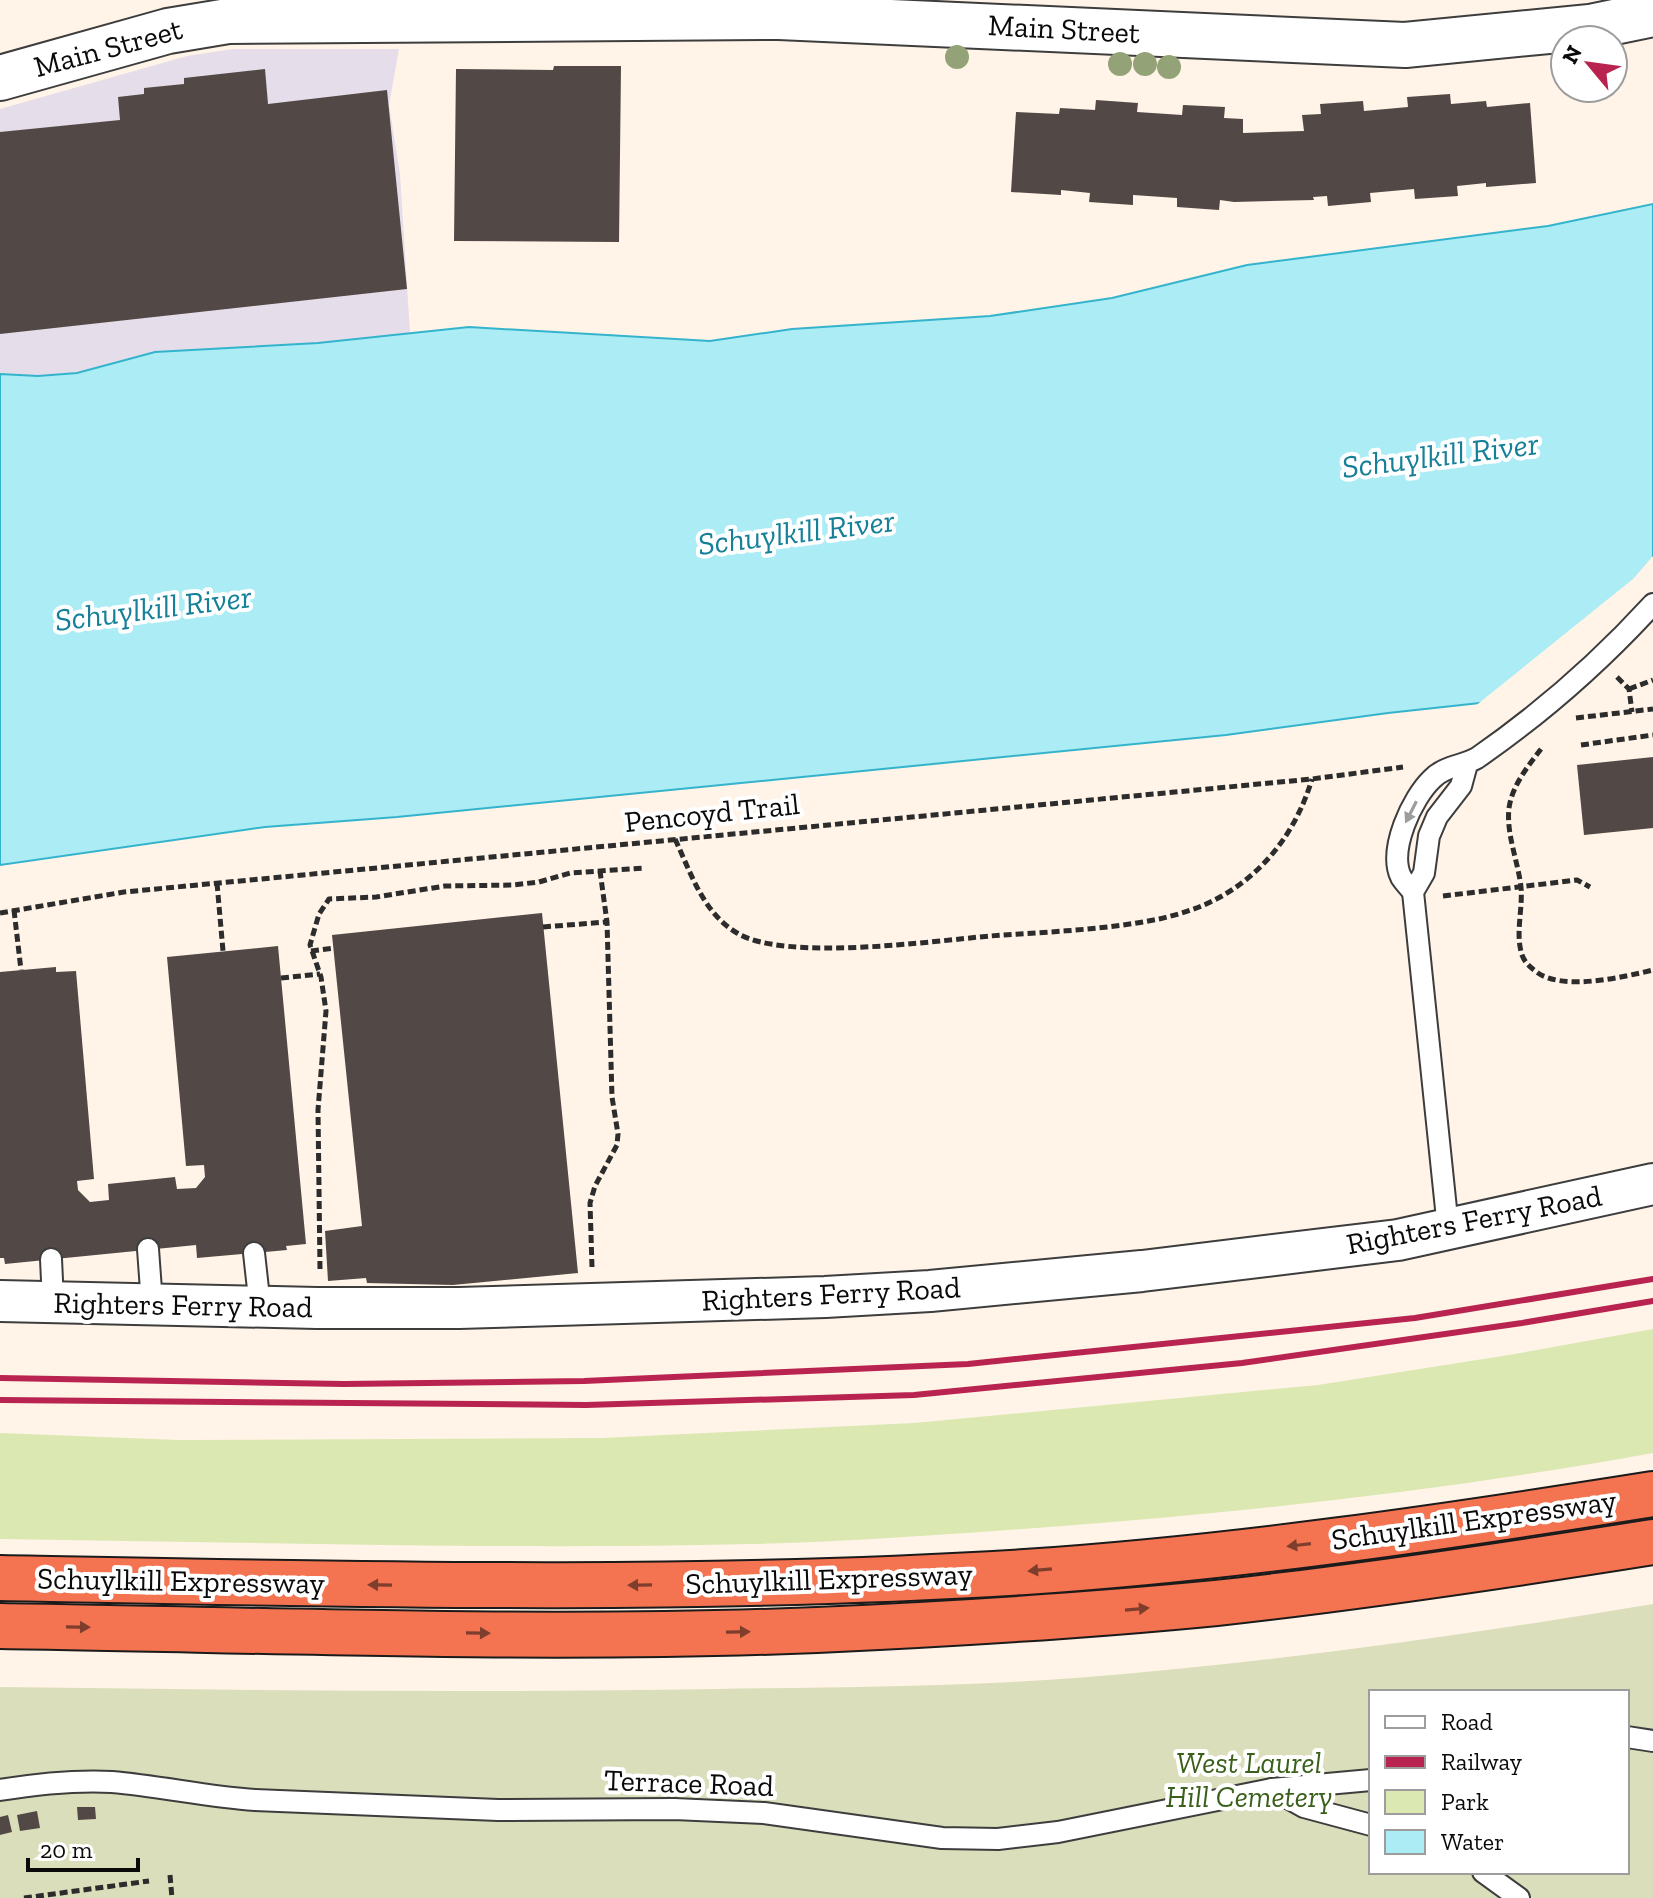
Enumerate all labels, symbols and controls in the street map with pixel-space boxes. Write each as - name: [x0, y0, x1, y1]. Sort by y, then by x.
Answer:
- street label: Main Street: [987, 7, 1141, 51]
- street label: Main Street: [30, 11, 186, 85]
- north arrow: [1549, 24, 1629, 104]
- text: N: [1556, 40, 1588, 68]
- water label: Schuylkill River: [1339, 424, 1542, 486]
- water label: Schuylkill River: [695, 501, 898, 563]
- water label: Schuylkill River: [52, 577, 255, 639]
- street label: Pencoyd Trail: [623, 786, 801, 840]
- one-way arrow: [1404, 800, 1418, 823]
- street label: Righters Ferry Road: [1343, 1177, 1605, 1262]
- street label: Righters Ferry Road: [701, 1269, 962, 1319]
- street label: Righters Ferry Road: [53, 1285, 313, 1325]
- street label: Schuylkill Expressway: [1329, 1482, 1619, 1558]
- one-way arrow: [1286, 1538, 1311, 1551]
- street label: Schuylkill Expressway: [685, 1556, 974, 1602]
- street label: Schuylkill Expressway: [37, 1560, 326, 1602]
- one-way arrow: [1027, 1564, 1052, 1577]
- one-way arrow: [367, 1578, 392, 1591]
- one-way arrow: [627, 1579, 652, 1592]
- one-way arrow: [1125, 1602, 1150, 1615]
- one-way arrow: [66, 1621, 91, 1633]
- one-way arrow: [726, 1625, 751, 1638]
- one-way arrow: [466, 1627, 491, 1639]
- legend: [1369, 1690, 1629, 1874]
- text: Road: [1441, 1707, 1493, 1736]
- park label: West Laurel Hill Cemetery: [1166, 1745, 1332, 1815]
- text: Railway: [1441, 1747, 1523, 1776]
- street label: Terrace Road: [604, 1762, 775, 1804]
- text: Park: [1441, 1787, 1489, 1816]
- scale bar: [28, 1822, 138, 1872]
- text: Water: [1441, 1827, 1504, 1856]
- text: 20 m: [40, 1835, 93, 1864]

